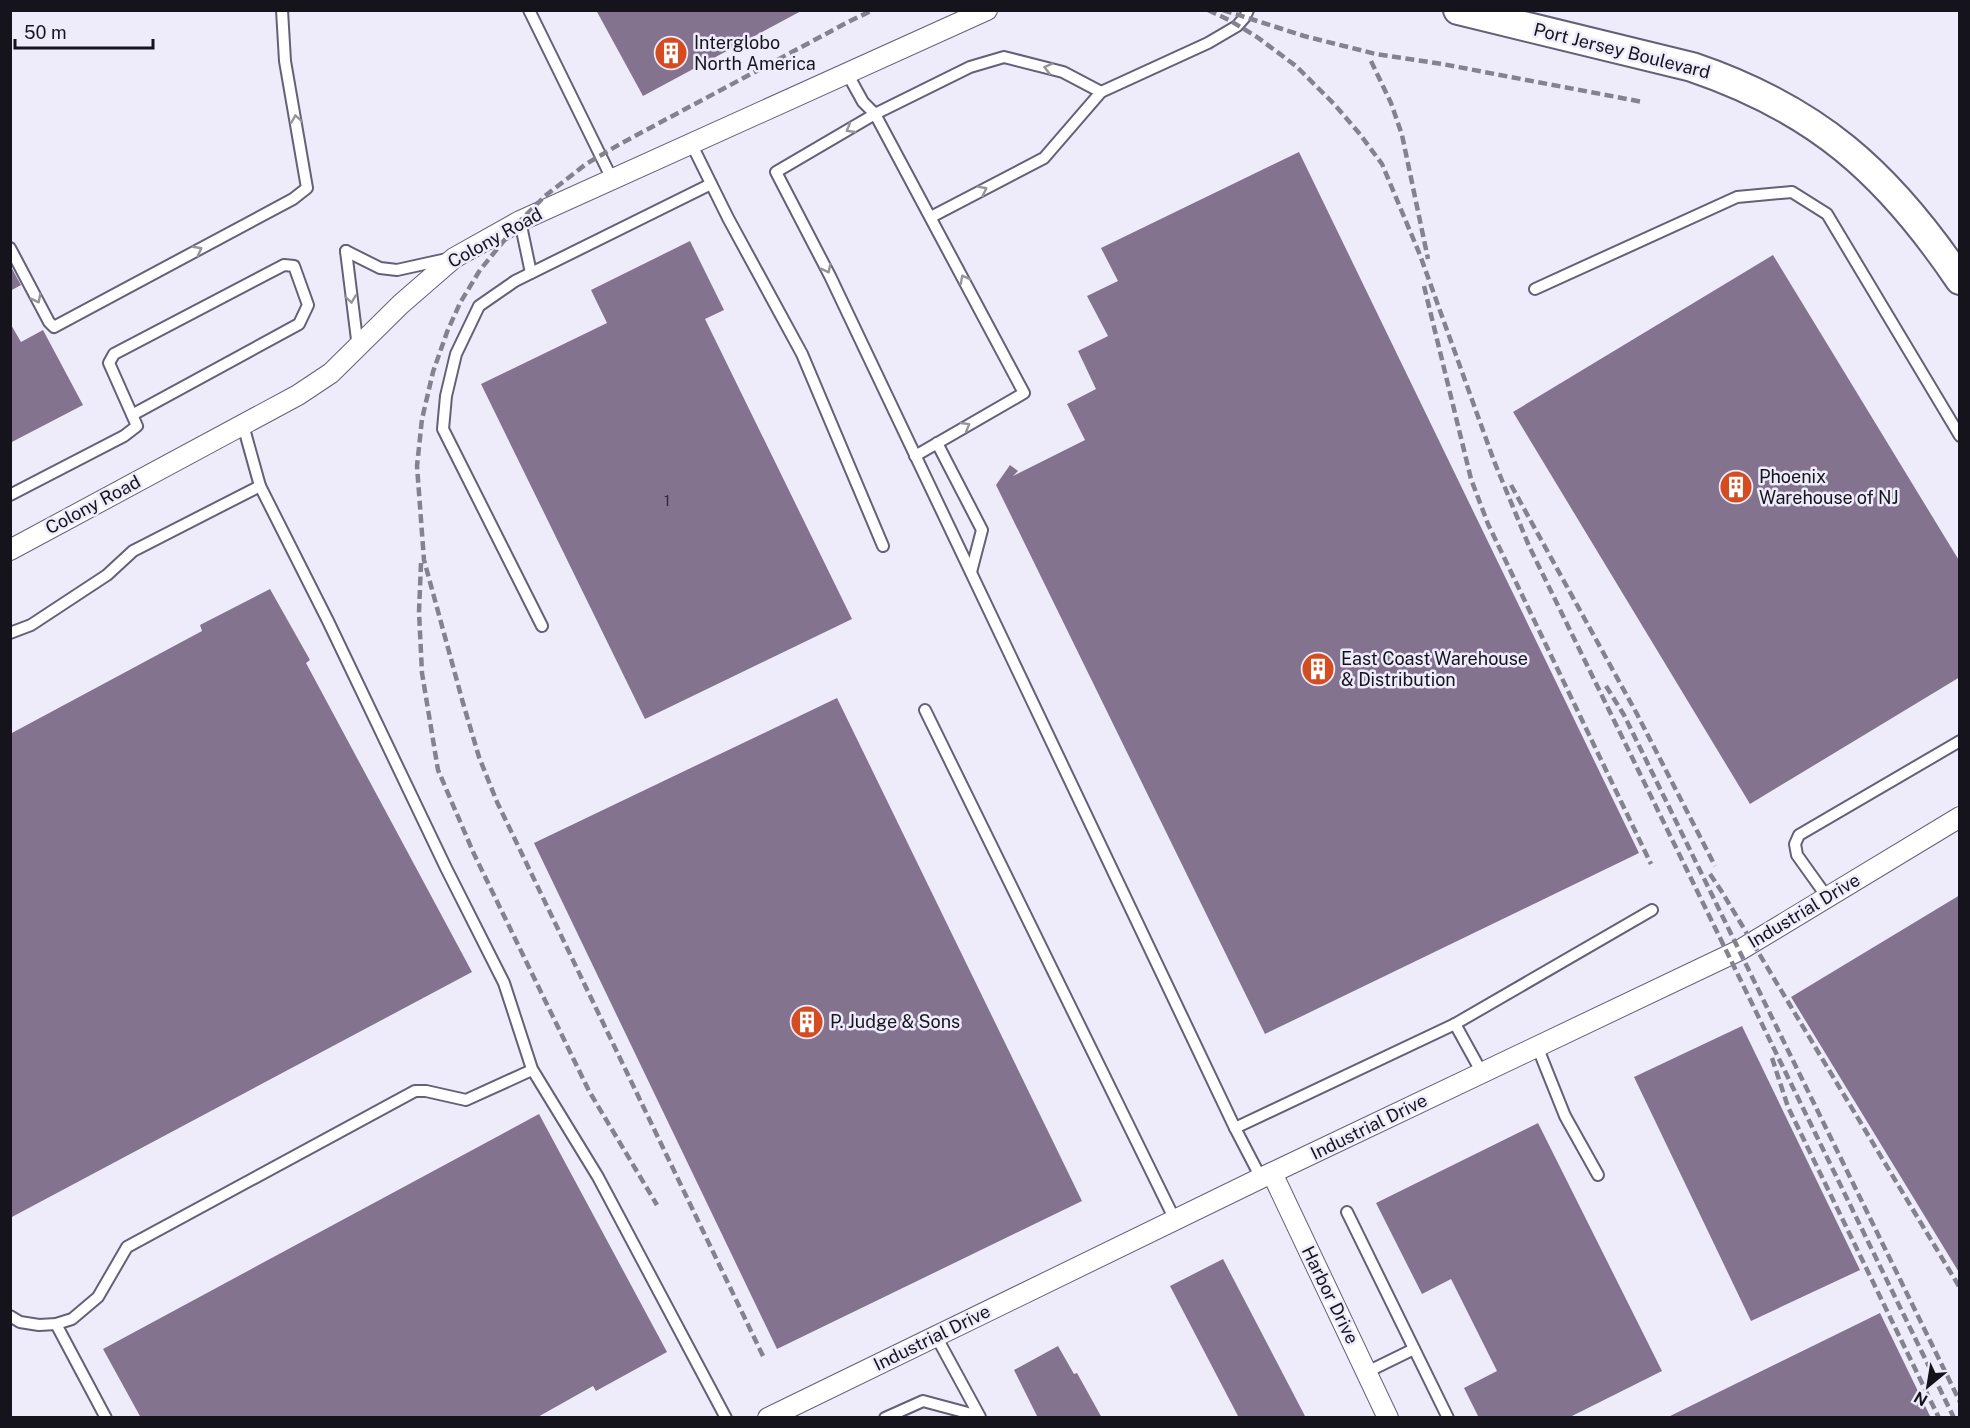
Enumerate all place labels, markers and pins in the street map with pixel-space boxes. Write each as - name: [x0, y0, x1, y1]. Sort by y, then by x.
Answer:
- place label: Interglobo North America: [694, 32, 816, 74]
- building icon: Interglobo North America: [653, 35, 689, 71]
- place label: Phoenix Warehouse of NJ: [1759, 466, 1899, 508]
- building icon: Phoenix Warehouse of NJ: [1718, 469, 1754, 505]
- place label: East Coast Warehouse & Distribution: [1341, 648, 1528, 690]
- building icon: East Coast Warehouse & Distribution: [1300, 651, 1336, 687]
- building icon: P. Judge & Sons: [789, 1004, 825, 1040]
- place label: P. Judge & Sons: [830, 1011, 960, 1032]

